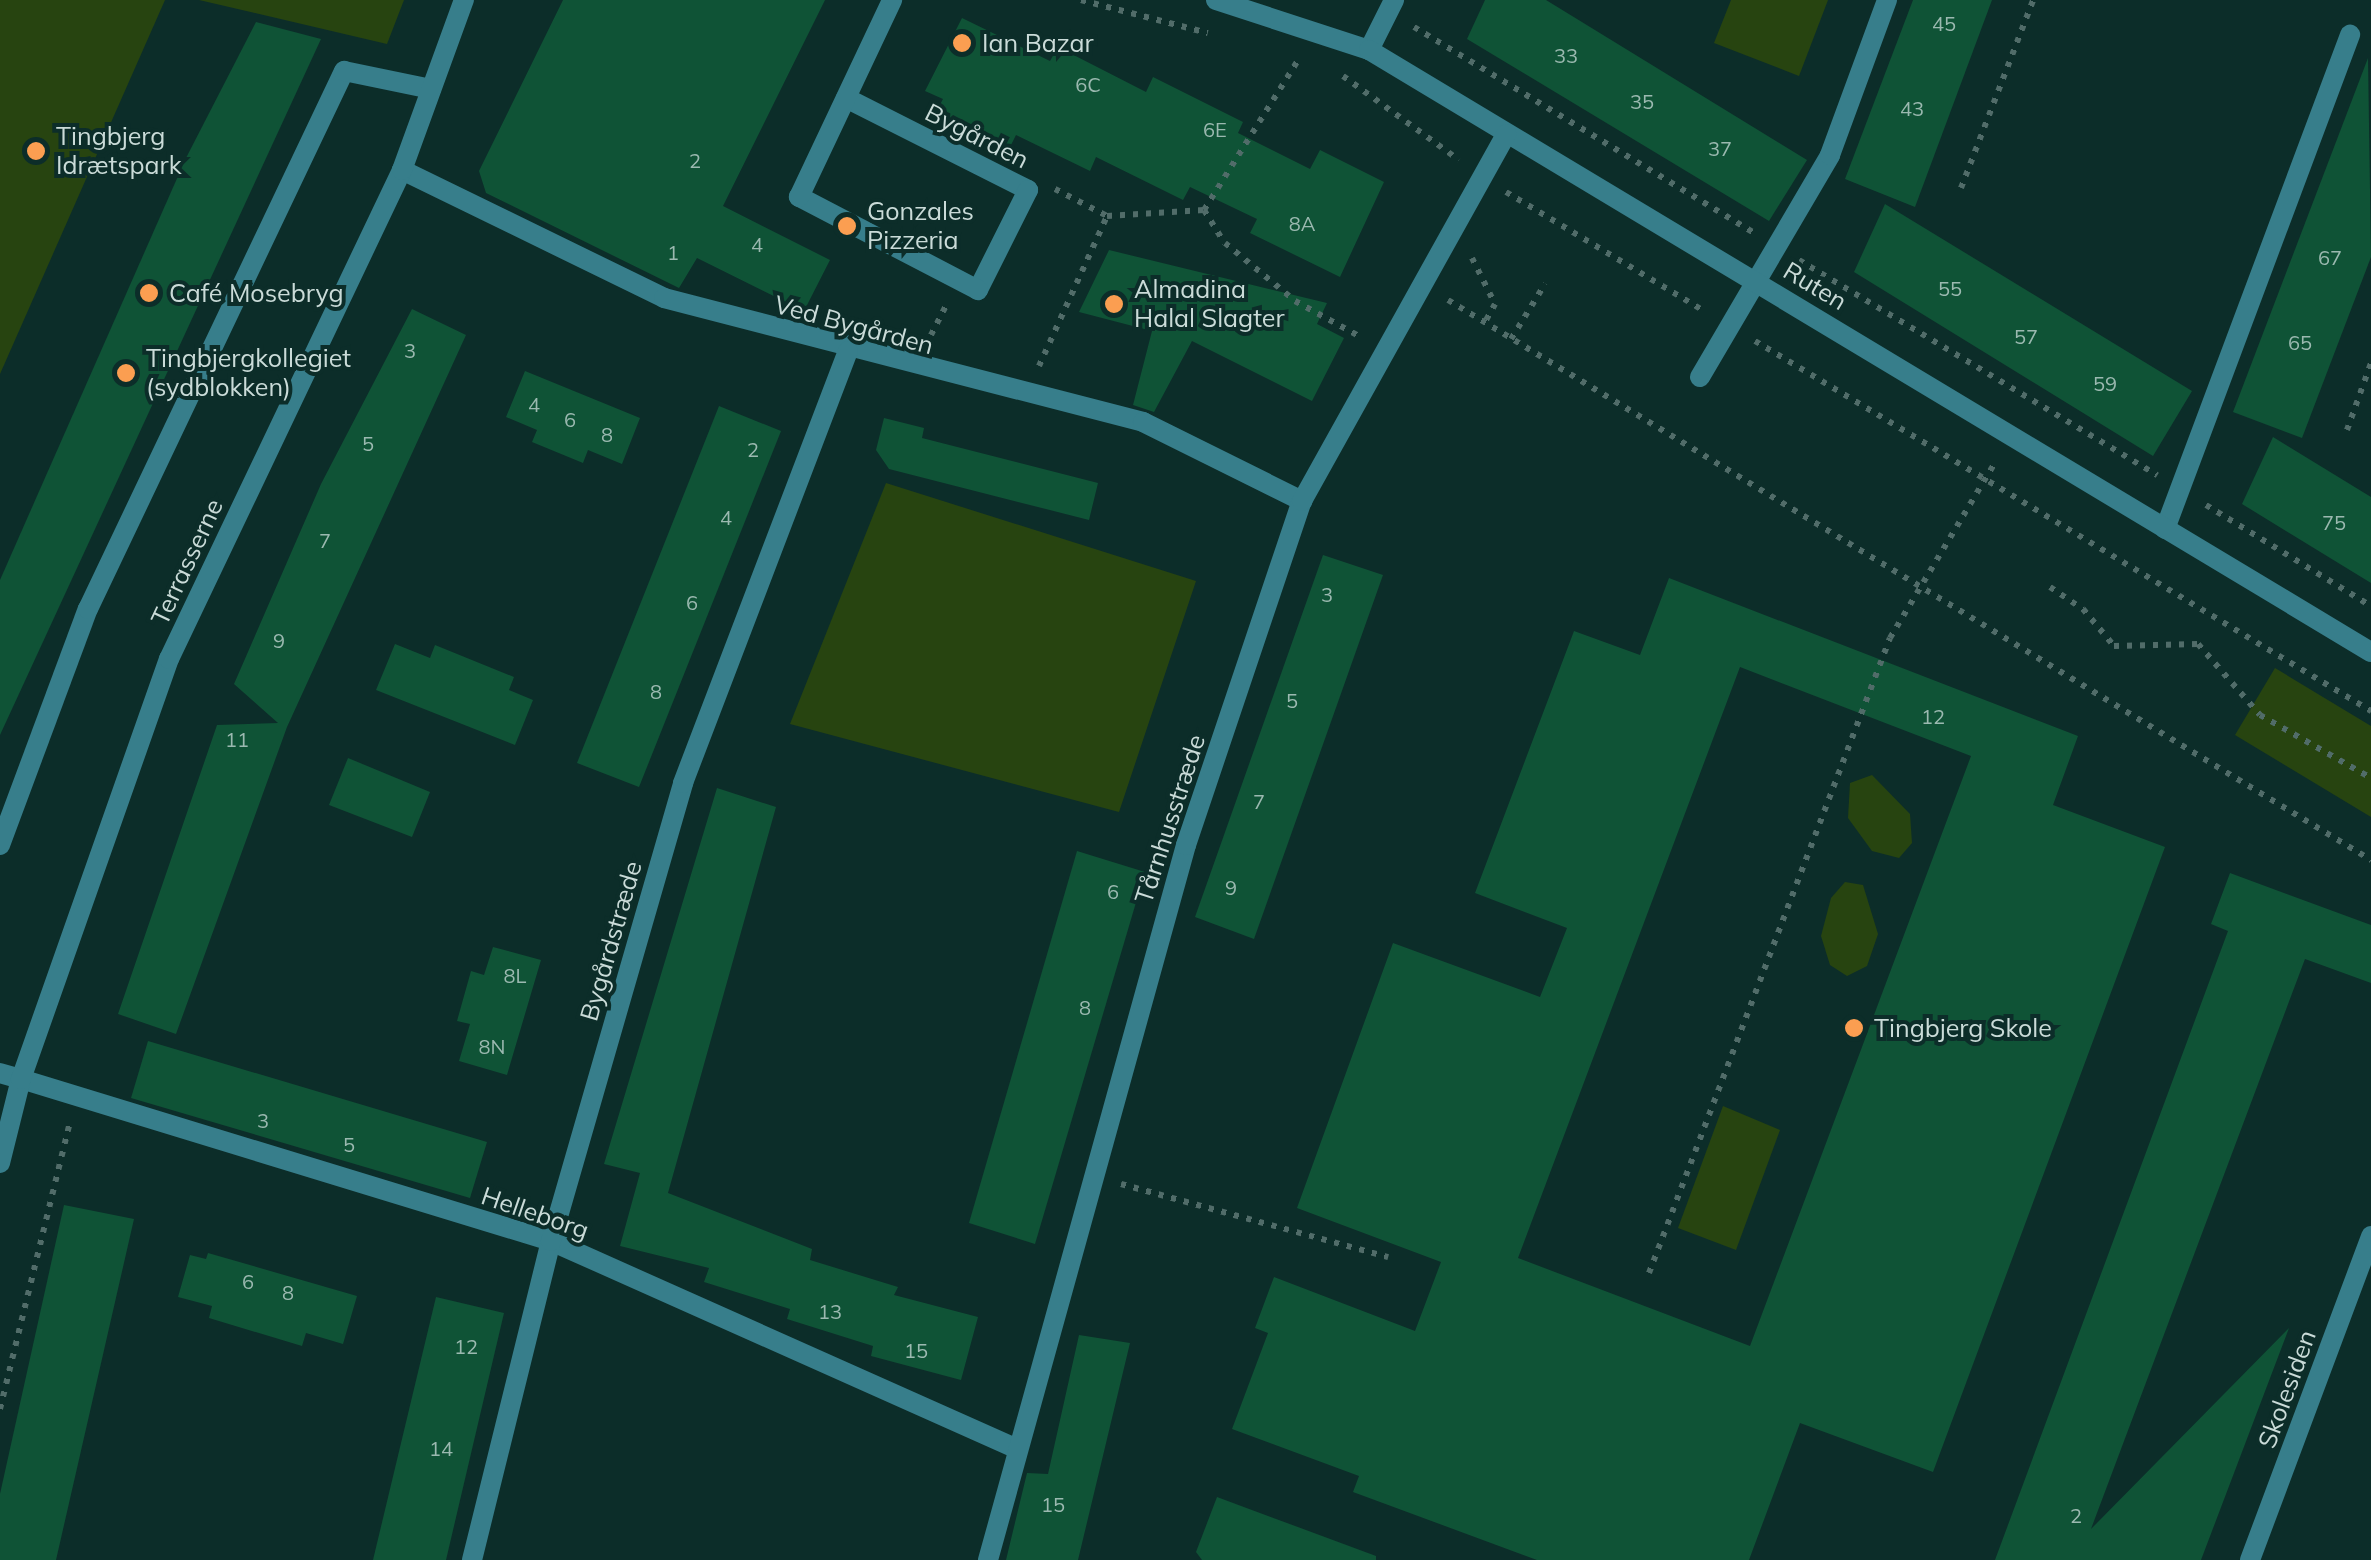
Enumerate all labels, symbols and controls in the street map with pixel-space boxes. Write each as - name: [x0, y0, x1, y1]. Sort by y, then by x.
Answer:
- house number: 45: [1932, 11, 1956, 35]
- place label: Ian Bazar: [982, 28, 1094, 58]
- marker: Ian Bazar: [951, 32, 973, 54]
- house number: 33: [1554, 43, 1578, 67]
- house number: 6C: [1075, 72, 1101, 96]
- house number: 35: [1630, 89, 1654, 113]
- house number: 43: [1900, 96, 1924, 120]
- street label: Bygården: [920, 97, 1034, 175]
- house number: 6E: [1203, 117, 1227, 141]
- place label: Tingbjerg Idrætspark: [56, 122, 182, 181]
- house number: 37: [1708, 136, 1732, 160]
- marker: Tingbjerg Idrætspark: [25, 140, 47, 162]
- house number: 2: [689, 148, 701, 172]
- place label: Gonzales Pizzeria: [867, 197, 974, 256]
- house number: 8A: [1289, 211, 1315, 235]
- marker: Gonzales Pizzeria: [836, 215, 858, 237]
- house number: 4: [751, 232, 763, 256]
- house number: 1: [667, 240, 679, 264]
- house number: 67: [2318, 245, 2342, 269]
- street label: Ruten: [1778, 255, 1852, 317]
- place label: Almadina Halal Slagter: [1134, 275, 1284, 334]
- house number: 55: [1938, 276, 1962, 300]
- place label: Café Mosebryg: [169, 278, 344, 308]
- marker: Café Mosebryg: [138, 282, 160, 304]
- street label: Ved Bygården: [771, 289, 937, 361]
- marker: Almadina Halal Slagter: [1103, 293, 1125, 315]
- house number: 57: [2014, 324, 2038, 348]
- house number: 65: [2288, 330, 2312, 354]
- house number: 3: [404, 338, 416, 362]
- place label: Tingbjergkollegiet (sydblokken): [146, 344, 351, 403]
- marker: Tingbjergkollegiet (sydblokken): [115, 362, 137, 384]
- house number: 59: [2093, 371, 2117, 395]
- house number: 4: [528, 392, 540, 416]
- house number: 6: [564, 407, 576, 431]
- house number: 8: [601, 422, 613, 446]
- house number: 5: [362, 431, 374, 455]
- house number: 2: [747, 437, 759, 461]
- street label: Terrasserne: [145, 494, 229, 630]
- house number: 4: [720, 505, 732, 529]
- house number: 75: [2322, 510, 2346, 534]
- house number: 7: [319, 528, 331, 552]
- house number: 3: [1321, 582, 1333, 606]
- house number: 6: [686, 590, 698, 614]
- house number: 9: [273, 628, 285, 652]
- house number: 8: [650, 679, 662, 703]
- house number: 5: [1286, 688, 1298, 712]
- house number: 12: [1921, 704, 1945, 728]
- house number: 11: [225, 727, 249, 751]
- street label: Tårnhusstræde: [1129, 731, 1211, 907]
- house number: 7: [1253, 789, 1265, 813]
- street label: Bygårdstræde: [574, 858, 648, 1024]
- house number: 9: [1225, 875, 1237, 899]
- house number: 6: [1107, 879, 1119, 903]
- house number: 8L: [504, 963, 526, 987]
- house number: 8: [1079, 995, 1091, 1019]
- place label: Tingbjerg Skole: [1874, 1013, 2052, 1043]
- marker: Tingbjerg Skole: [1843, 1017, 1865, 1039]
- house number: 8N: [479, 1034, 505, 1058]
- house number: 3: [257, 1108, 269, 1132]
- house number: 5: [343, 1132, 355, 1156]
- street label: Helleborg: [477, 1181, 593, 1245]
- house number: 6: [242, 1269, 254, 1293]
- house number: 8: [282, 1280, 294, 1304]
- house number: 13: [818, 1299, 842, 1323]
- street label: Skolesiden: [2252, 1326, 2322, 1452]
- house number: 12: [454, 1334, 478, 1358]
- house number: 15: [904, 1338, 928, 1362]
- house number: 14: [429, 1436, 453, 1460]
- house number: 15: [1041, 1492, 1065, 1516]
- house number: 2: [2070, 1503, 2082, 1527]

